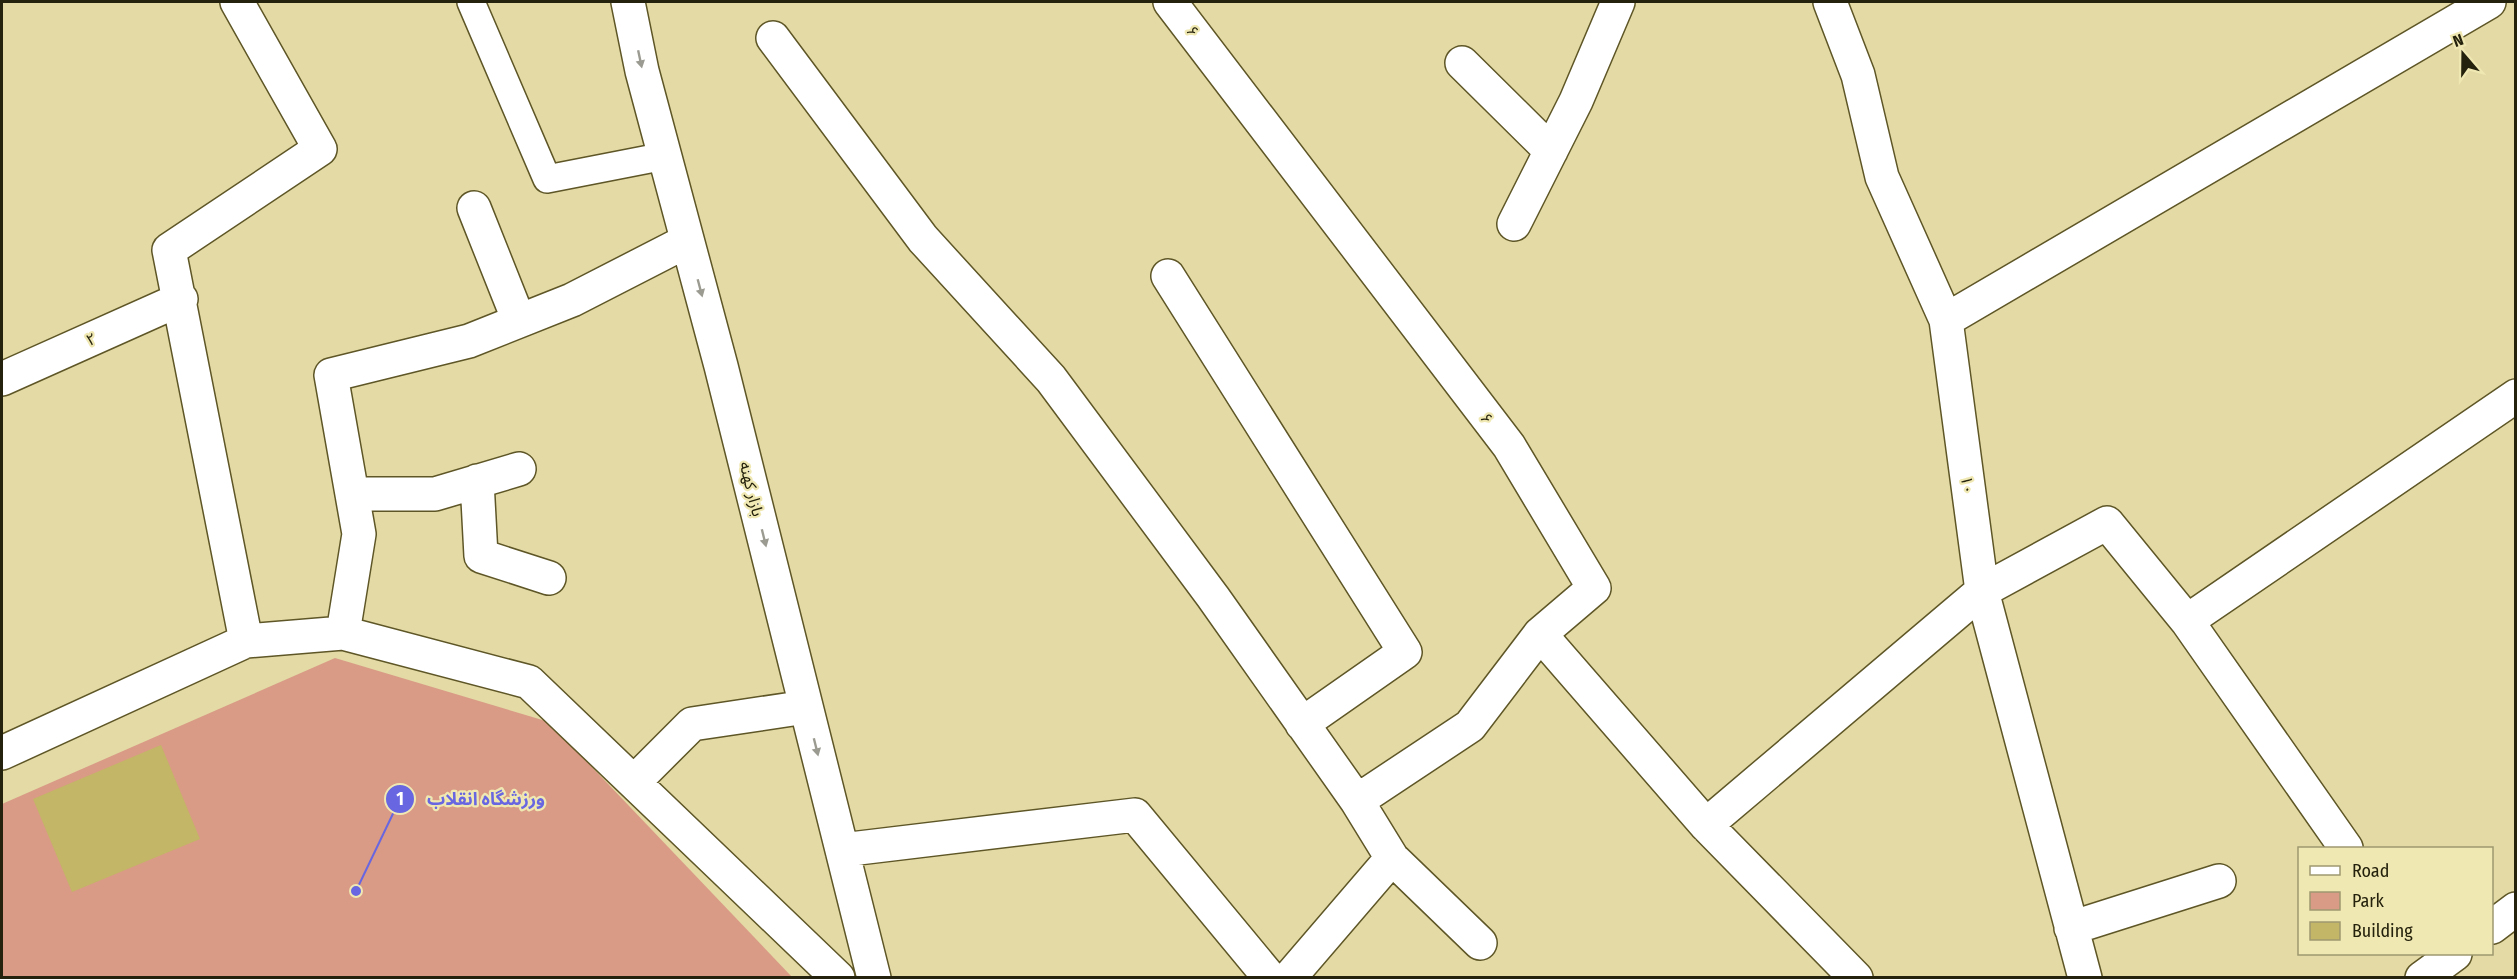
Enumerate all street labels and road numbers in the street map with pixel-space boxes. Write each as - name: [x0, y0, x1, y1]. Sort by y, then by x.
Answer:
- street label: ۶: [1182, 22, 1203, 41]
- street label: ۲: [83, 329, 99, 350]
- street label: ۶: [1476, 409, 1497, 428]
- street label: بازار کهنه: [736, 460, 767, 519]
- street label: ۱۰: [1957, 475, 1978, 495]

